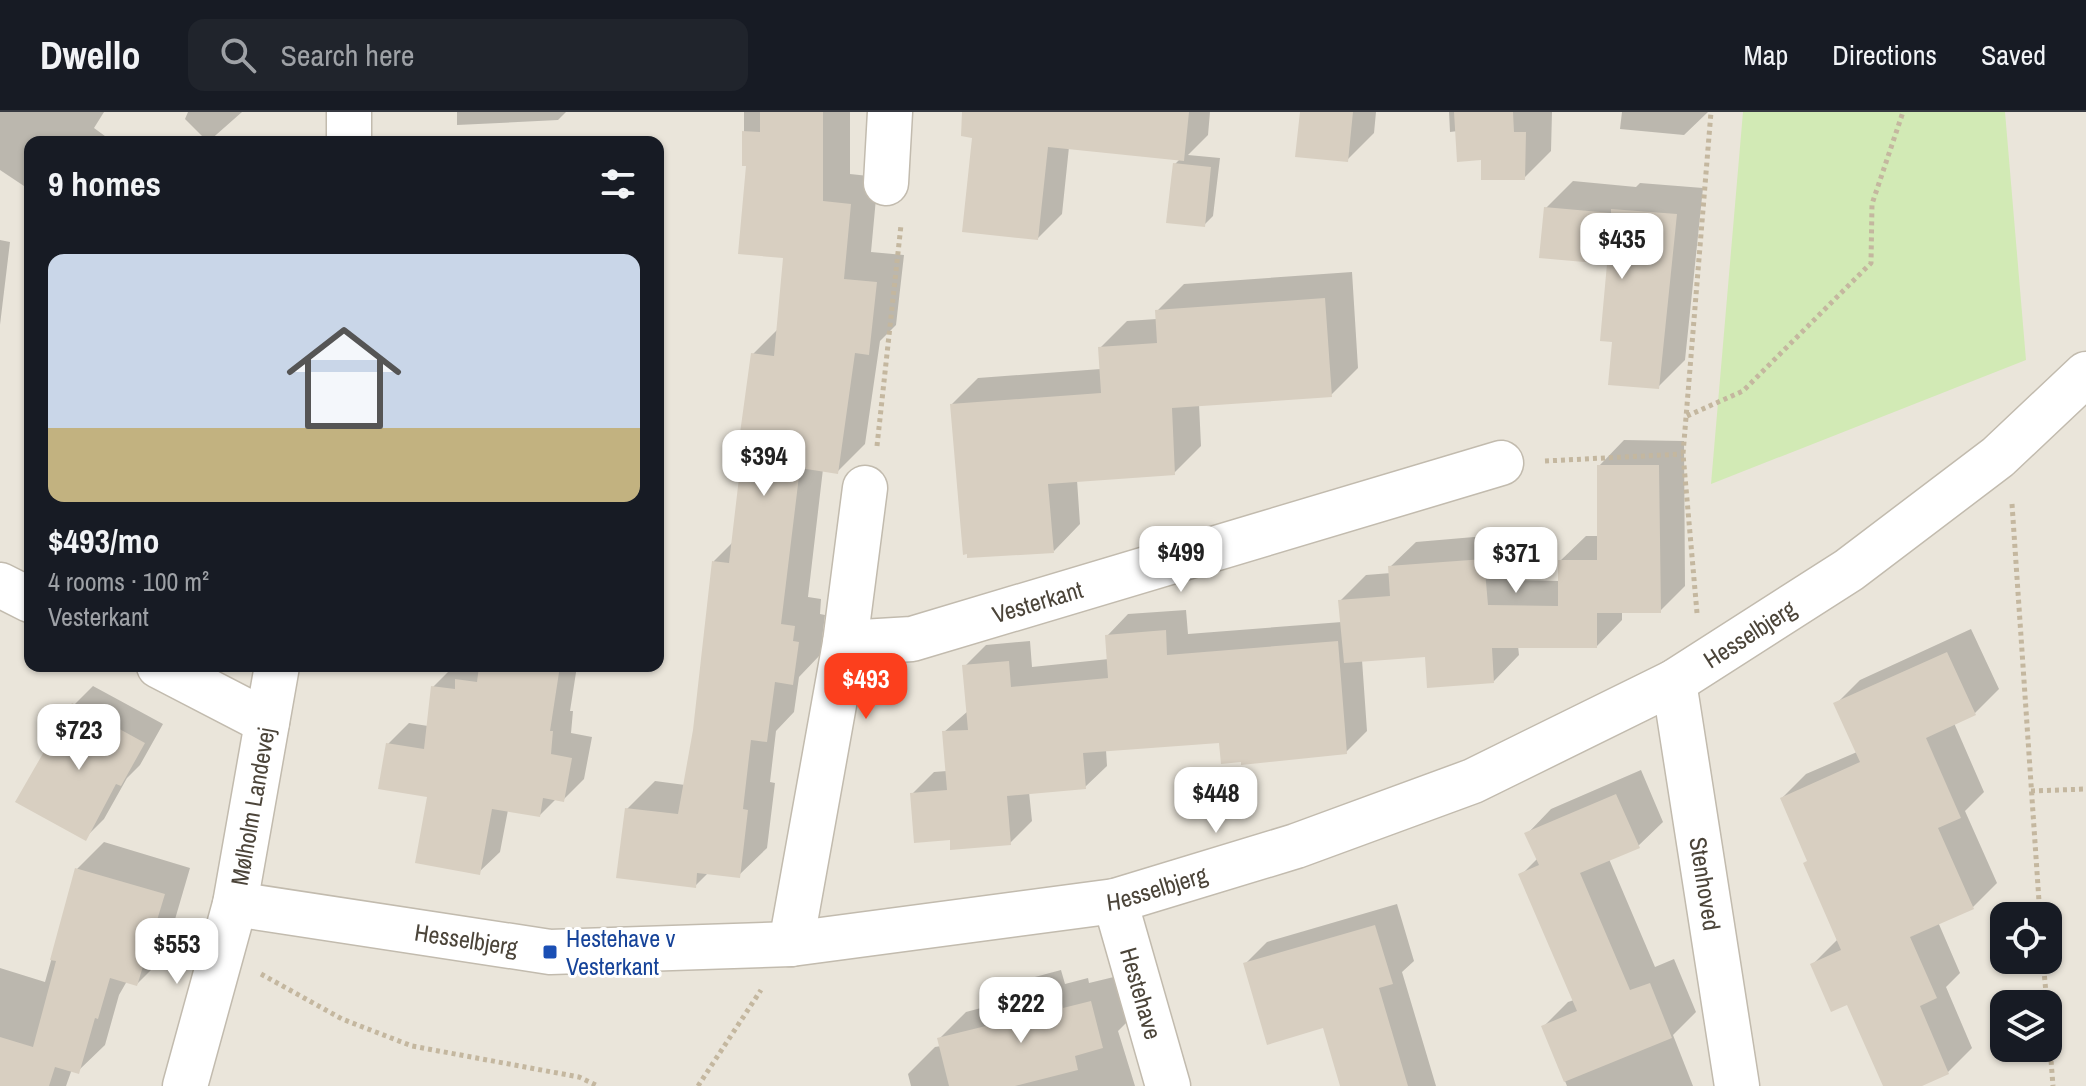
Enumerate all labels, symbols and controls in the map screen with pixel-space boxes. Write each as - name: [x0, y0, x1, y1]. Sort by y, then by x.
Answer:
- search box: [188, 19, 748, 91]
- text: Dwello: [40, 30, 140, 81]
- icon: search: [216, 33, 260, 77]
- text: Search here: [280, 35, 414, 75]
- text: Map: [1744, 36, 1788, 74]
- text: Directions: [1832, 36, 1937, 74]
- text: Saved: [1981, 36, 2046, 74]
- text: 9 homes: [48, 161, 161, 207]
- icon: filters: [596, 162, 640, 206]
- pin: $435: [1575, 213, 1669, 281]
- text: $435: [1598, 221, 1646, 256]
- icon: home: [272, 306, 416, 450]
- pin: $394: [717, 430, 811, 498]
- text: $394: [740, 438, 788, 473]
- text: $493/mo: [48, 518, 160, 564]
- pin: $499: [1134, 526, 1228, 594]
- pin: $371: [1469, 527, 1563, 595]
- text: $499: [1157, 534, 1205, 569]
- text: $371: [1492, 535, 1540, 570]
- text: 4 rooms · 100 m²: [48, 564, 209, 599]
- street label: Vesterkant: [988, 573, 1087, 630]
- street label: Hesselbjerg: [1697, 592, 1802, 675]
- text: Vesterkant: [48, 599, 149, 634]
- pin: $493: [819, 653, 913, 721]
- text: $493: [842, 661, 890, 696]
- pin: $723: [32, 704, 126, 772]
- text: $723: [55, 712, 103, 747]
- street label: Mølholm Landevej: [223, 725, 282, 888]
- pin: $448: [1169, 767, 1263, 835]
- text: $448: [1192, 775, 1240, 810]
- street label: Stenhoved: [1682, 835, 1728, 933]
- street label: Hesselbjerg: [1104, 858, 1211, 918]
- map controls: [1990, 902, 2062, 1062]
- button: locate: [1990, 902, 2062, 974]
- street label: Hesselbjerg: [413, 916, 520, 963]
- pin: $553: [130, 918, 224, 986]
- place label: Hestehave v Vesterkant: [566, 922, 676, 982]
- text: $553: [153, 926, 201, 961]
- marker: Hestehave v Vesterkant: [541, 943, 559, 961]
- street label: Hestehave: [1113, 944, 1170, 1043]
- pin: $222: [974, 977, 1068, 1045]
- text: $222: [997, 985, 1045, 1020]
- button: layers: [1990, 990, 2062, 1062]

